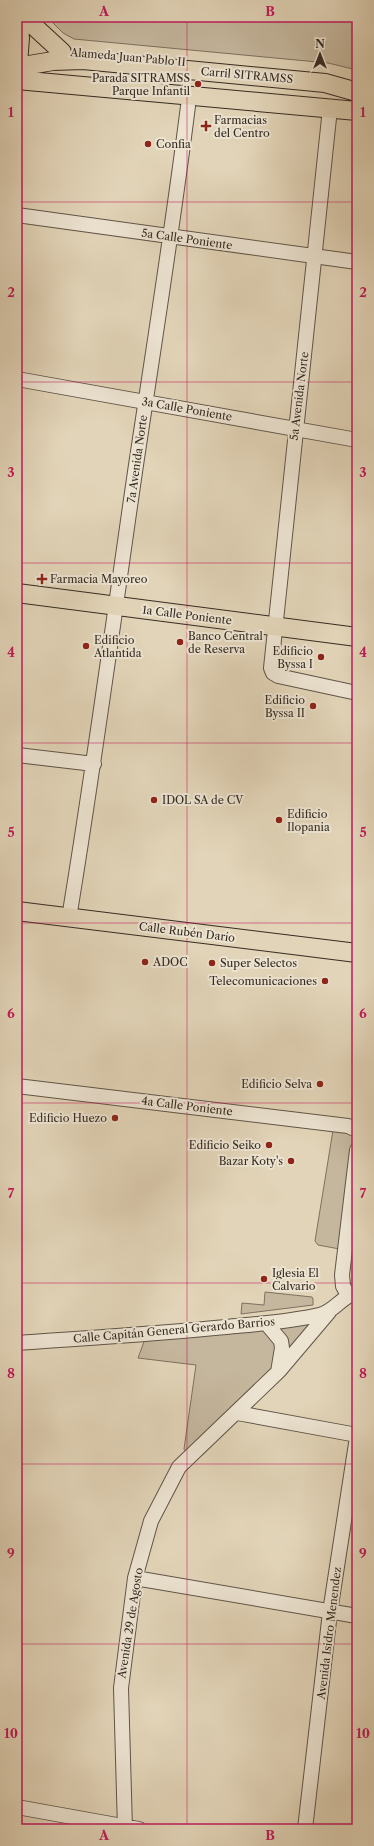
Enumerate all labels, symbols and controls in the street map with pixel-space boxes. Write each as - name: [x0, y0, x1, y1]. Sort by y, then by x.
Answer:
- text: A: [98, 3, 110, 19]
- text: B: [265, 3, 275, 19]
- north arrow: [300, 34, 340, 74]
- text: N: [315, 37, 325, 51]
- street label: Alameda Juan Pablo II: [69, 45, 186, 69]
- street label: Carril SITRAMSS: [200, 64, 294, 86]
- place label: Parada SITRAMSS Parque Infantil: [92, 71, 191, 98]
- marker: Parada SITRAMSS Parque Infantil: [193, 79, 203, 89]
- text: 1: [8, 104, 14, 120]
- text: 1: [360, 104, 366, 120]
- place label: Farmacias del Centro: [214, 113, 270, 140]
- marker: Farmacias del Centro: [201, 121, 211, 131]
- place label: Confia: [156, 137, 191, 151]
- marker: Confia: [143, 139, 153, 149]
- street label: 5a Calle Poniente: [141, 226, 233, 252]
- text: 2: [7, 284, 15, 300]
- text: 2: [359, 284, 367, 300]
- street label: 5a Avenida Norte: [287, 351, 311, 441]
- street label: 3a Calle Poniente: [141, 394, 233, 424]
- street label: 7a Avenida Norte: [124, 414, 150, 504]
- text: 3: [7, 464, 15, 480]
- text: 3: [359, 464, 367, 480]
- place label: Farmacia Mayoreo: [50, 572, 148, 586]
- marker: Farmacia Mayoreo: [37, 574, 47, 584]
- street label: 1a Calle Poniente: [141, 603, 233, 627]
- place label: Banco Central de Reserva: [188, 629, 264, 656]
- place label: Edificio Atlantida: [93, 633, 142, 660]
- marker: Banco Central de Reserva: [175, 637, 185, 647]
- marker: Edificio Atlantida: [81, 641, 91, 651]
- text: 4: [7, 644, 15, 660]
- place label: Edificio Byssa I: [273, 644, 313, 671]
- text: 4: [359, 644, 367, 660]
- marker: Edificio Byssa I: [316, 652, 326, 662]
- place label: Edificio Byssa II: [265, 693, 305, 720]
- marker: Edificio Byssa II: [308, 701, 318, 711]
- place label: IDOL SA de CV: [162, 793, 244, 807]
- marker: IDOL SA de CV: [149, 795, 159, 805]
- place label: Edificio Ilopania: [287, 807, 330, 834]
- marker: Edificio Ilopania: [274, 815, 284, 825]
- text: 5: [7, 824, 15, 840]
- text: 5: [359, 824, 367, 840]
- street label: Calle Rubén Darío: [138, 919, 236, 945]
- place label: ADOC: [152, 955, 188, 969]
- place label: Super Selectos: [220, 956, 297, 970]
- marker: ADOC: [140, 957, 150, 967]
- marker: Super Selectos: [207, 958, 217, 968]
- place label: Telecomunicaciones: [209, 974, 317, 988]
- marker: Telecomunicaciones: [320, 976, 330, 986]
- text: 6: [7, 1005, 15, 1021]
- text: 6: [359, 1005, 367, 1021]
- place label: Edificio Selva: [241, 1077, 312, 1091]
- marker: Edificio Selva: [315, 1079, 325, 1089]
- street label: 4a Calle Poniente: [141, 1093, 233, 1119]
- place label: Edificio Huezo: [29, 1111, 107, 1125]
- marker: Edificio Huezo: [110, 1113, 120, 1123]
- place label: Edificio Seiko: [189, 1138, 261, 1152]
- marker: Edificio Seiko: [264, 1140, 274, 1150]
- place label: Bazar Koty's: [219, 1154, 283, 1168]
- marker: Bazar Koty's: [286, 1156, 296, 1166]
- text: 7: [8, 1185, 15, 1201]
- text: 7: [360, 1185, 367, 1201]
- place label: Iglesia El Calvario: [272, 1266, 320, 1293]
- marker: Iglesia El Calvario: [259, 1274, 269, 1284]
- street label: Calle Capitán General Gerardo Barrios: [73, 1314, 276, 1346]
- text: 8: [7, 1365, 15, 1381]
- text: 8: [359, 1365, 367, 1381]
- text: 9: [7, 1545, 15, 1561]
- text: 9: [359, 1545, 367, 1561]
- street label: Avenida 29 de Agosto: [114, 1566, 146, 1680]
- street label: Avenida Isidro Menendez: [314, 1566, 344, 1701]
- text: 10: [4, 1725, 18, 1741]
- text: 10: [356, 1725, 370, 1741]
- text: A: [98, 1827, 110, 1843]
- text: B: [265, 1827, 275, 1843]

